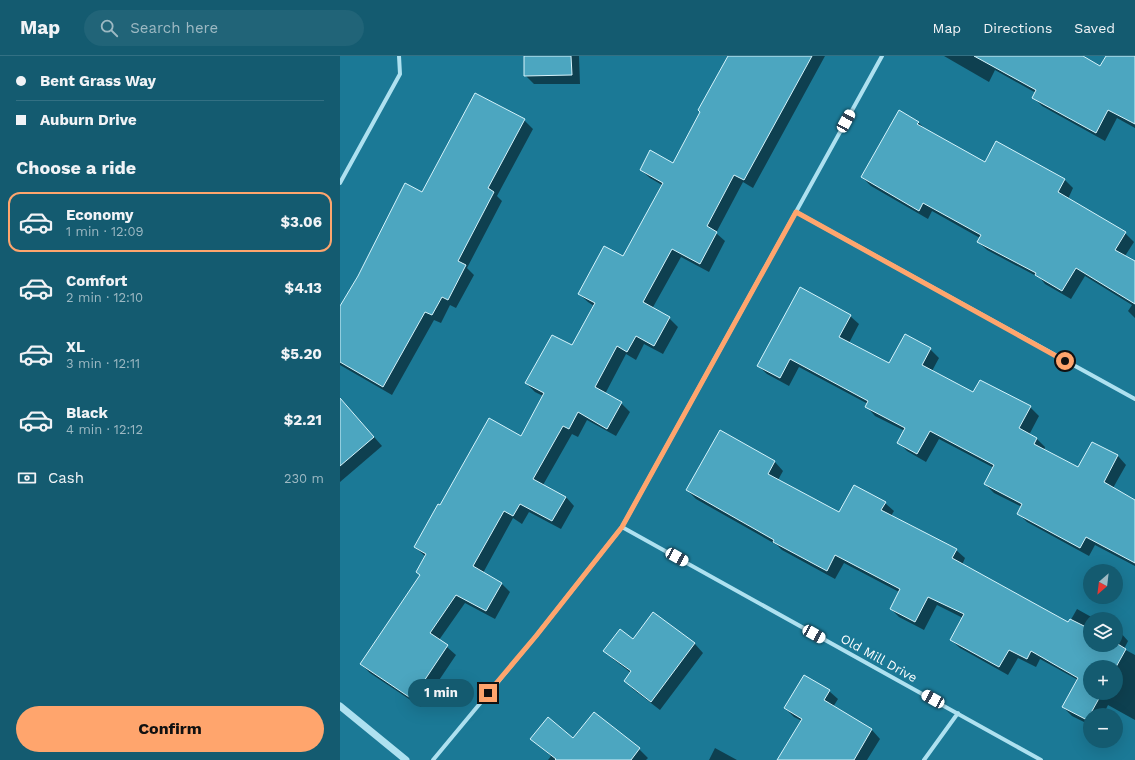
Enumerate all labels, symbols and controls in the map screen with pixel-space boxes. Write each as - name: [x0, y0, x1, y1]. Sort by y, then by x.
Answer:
- search box: [84, 10, 364, 46]
- text: Map: [20, 16, 60, 39]
- icon: search: [98, 17, 120, 39]
- text: Search here: [130, 19, 218, 37]
- text: Map: [933, 20, 961, 36]
- text: Directions: [983, 20, 1052, 36]
- text: Saved: [1074, 20, 1115, 36]
- text: Bent Grass Way: [40, 72, 156, 90]
- car: [835, 108, 857, 134]
- text: Auburn Drive: [40, 111, 137, 129]
- text: Choose a ride: [16, 157, 136, 178]
- icon: car: [18, 204, 54, 240]
- text: Economy: [66, 206, 133, 224]
- text: $3.06: [280, 213, 322, 231]
- text: 1 min · 12:09: [66, 224, 144, 239]
- icon: car: [18, 270, 54, 306]
- text: Comfort: [66, 272, 127, 290]
- text: $4.13: [285, 279, 322, 297]
- text: 2 min · 12:10: [66, 290, 143, 305]
- icon: car: [18, 336, 54, 372]
- text: XL: [66, 338, 85, 356]
- text: $5.20: [281, 345, 322, 363]
- route start: [1056, 352, 1074, 370]
- text: 3 min · 12:11: [66, 356, 140, 371]
- icon: car: [18, 402, 54, 438]
- text: Black: [66, 404, 108, 422]
- text: $2.21: [284, 411, 322, 429]
- text: 4 min · 12:12: [66, 422, 143, 437]
- icon: cash: [16, 467, 38, 489]
- text: Cash: [48, 469, 84, 487]
- text: 230 m: [284, 471, 324, 486]
- car: [664, 546, 690, 568]
- north arrow: [1083, 564, 1123, 604]
- map controls: [1083, 564, 1123, 748]
- button: layers: [1083, 612, 1123, 652]
- car: [801, 623, 827, 645]
- street label: Old Mill Drive: [838, 631, 920, 685]
- button: +: [1083, 660, 1123, 700]
- callout: 1 min: [408, 679, 474, 707]
- route end: [479, 684, 497, 702]
- text: 1 min: [424, 685, 458, 700]
- car: [920, 688, 946, 710]
- button: Confirm: [16, 706, 324, 752]
- button: −: [1083, 708, 1123, 748]

